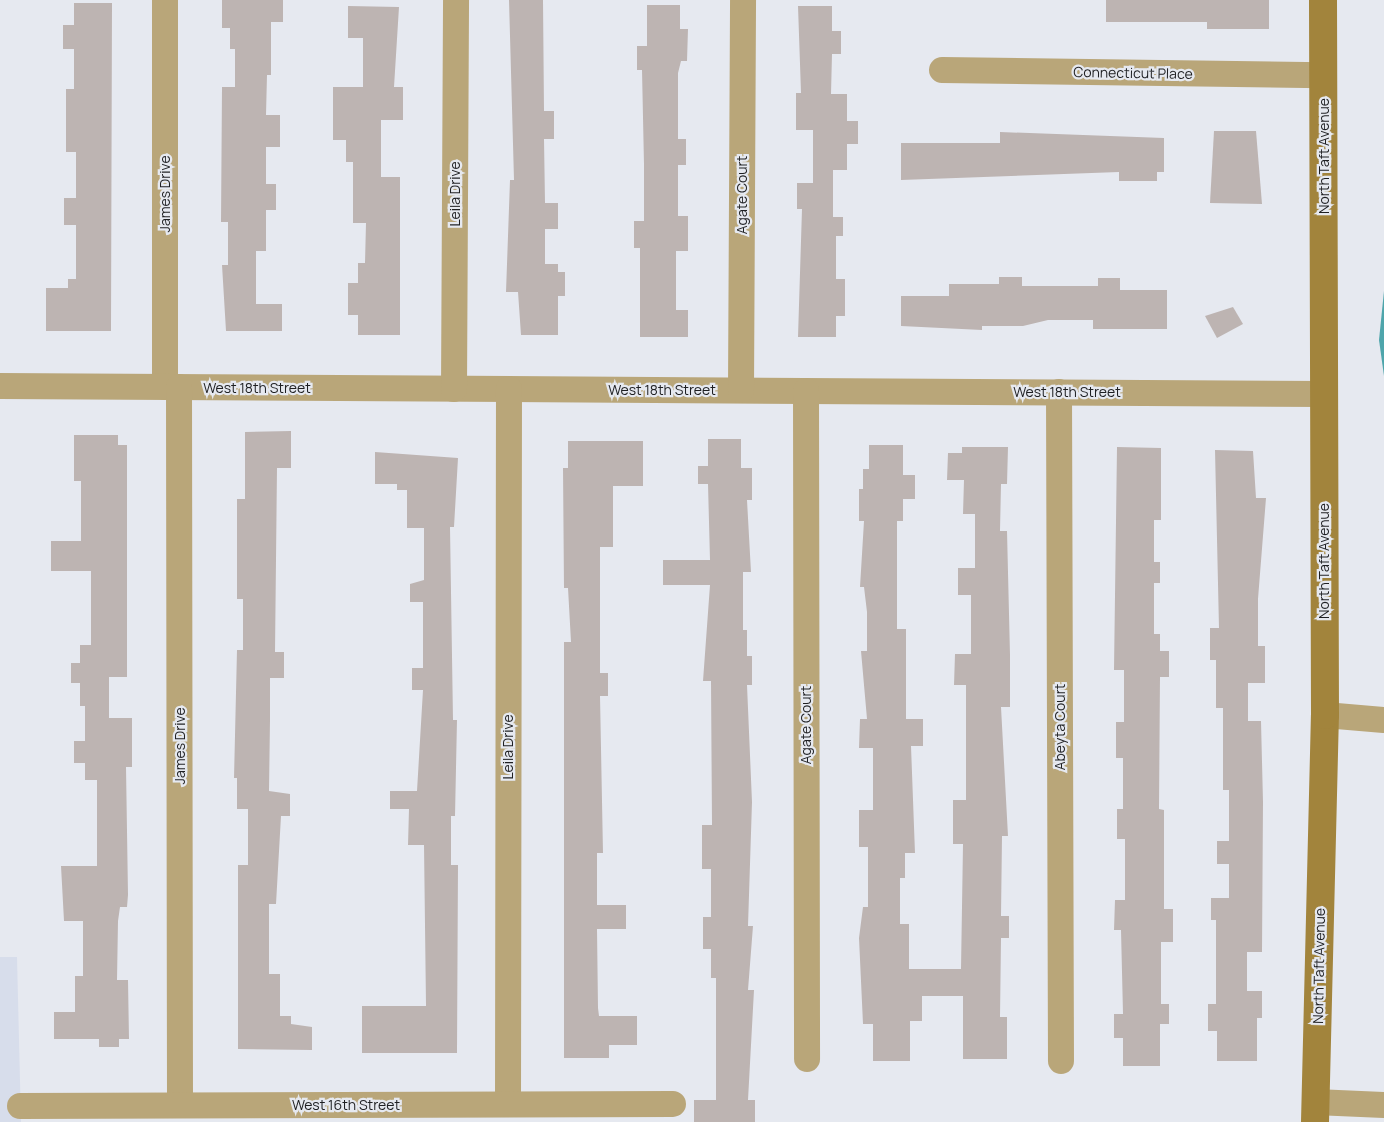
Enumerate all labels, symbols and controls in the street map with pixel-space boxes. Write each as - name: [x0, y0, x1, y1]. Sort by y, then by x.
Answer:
- street label: Connecticut Place: [1073, 64, 1193, 82]
- street label: North Taft Avenue: [1316, 98, 1332, 214]
- street label: James Drive: [157, 155, 173, 233]
- street label: Agate Court: [734, 156, 750, 234]
- street label: Leila Drive: [447, 161, 463, 227]
- street label: West 18th Street: [203, 380, 311, 396]
- street label: West 18th Street: [608, 382, 716, 398]
- street label: West 18th Street: [1013, 384, 1121, 400]
- street label: North Taft Avenue: [1316, 503, 1332, 619]
- street label: Abeyta Court: [1052, 684, 1068, 770]
- street label: Agate Court: [798, 686, 814, 764]
- street label: James Drive: [172, 707, 188, 785]
- street label: Leila Drive: [500, 714, 516, 780]
- street label: North Taft Avenue: [1310, 908, 1328, 1024]
- street label: West 16th Street: [292, 1097, 400, 1113]

